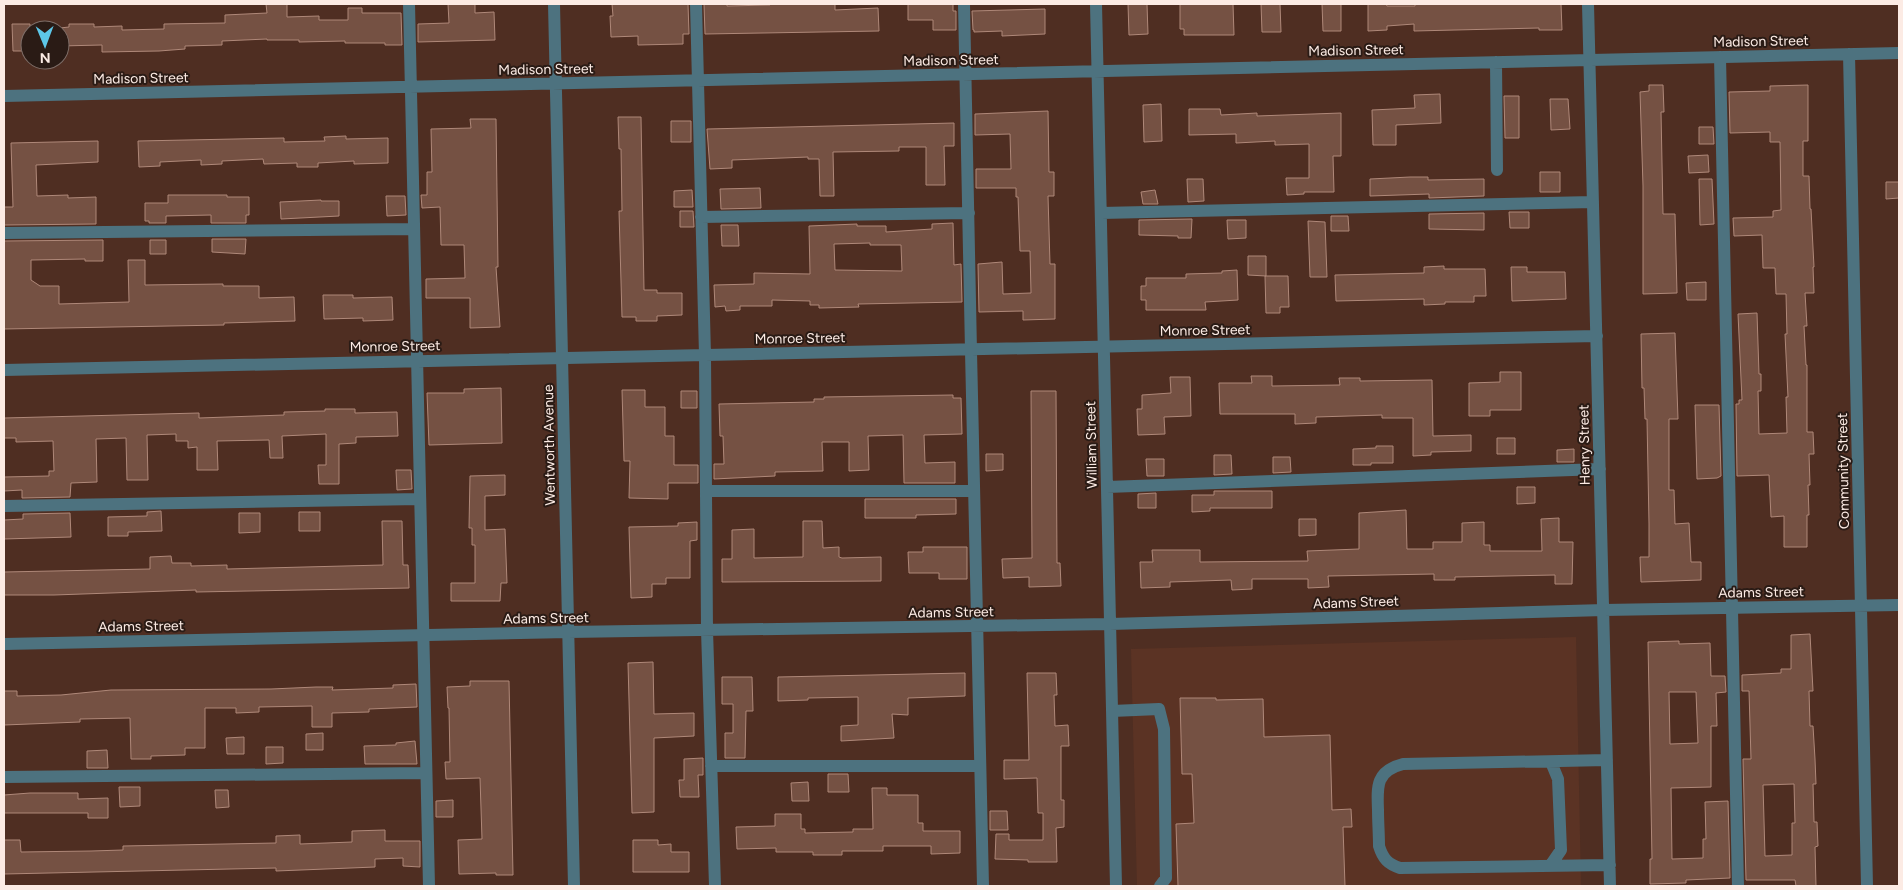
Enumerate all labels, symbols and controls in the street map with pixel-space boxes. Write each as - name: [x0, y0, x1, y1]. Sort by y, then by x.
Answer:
- north arrow: [20, 20, 70, 70]
- street label: Madison Street: [1713, 32, 1809, 51]
- street label: Madison Street: [1308, 41, 1404, 60]
- text: N: [40, 49, 51, 66]
- street label: Madison Street: [903, 51, 999, 70]
- street label: Madison Street: [498, 60, 594, 79]
- street label: Madison Street: [93, 69, 189, 88]
- street label: Monroe Street: [1159, 321, 1251, 340]
- street label: Monroe Street: [754, 329, 846, 348]
- street label: Monroe Street: [349, 337, 441, 356]
- street label: Wentworth Avenue: [540, 384, 559, 506]
- street label: William Street: [1082, 401, 1101, 489]
- street label: Henry Street: [1575, 404, 1594, 486]
- street label: Community Street: [1834, 413, 1853, 529]
- street label: Adams Street: [1718, 583, 1804, 602]
- street label: Adams Street: [1313, 593, 1399, 612]
- street label: Adams Street: [908, 603, 994, 622]
- street label: Adams Street: [503, 609, 589, 628]
- street label: Adams Street: [98, 617, 184, 636]

